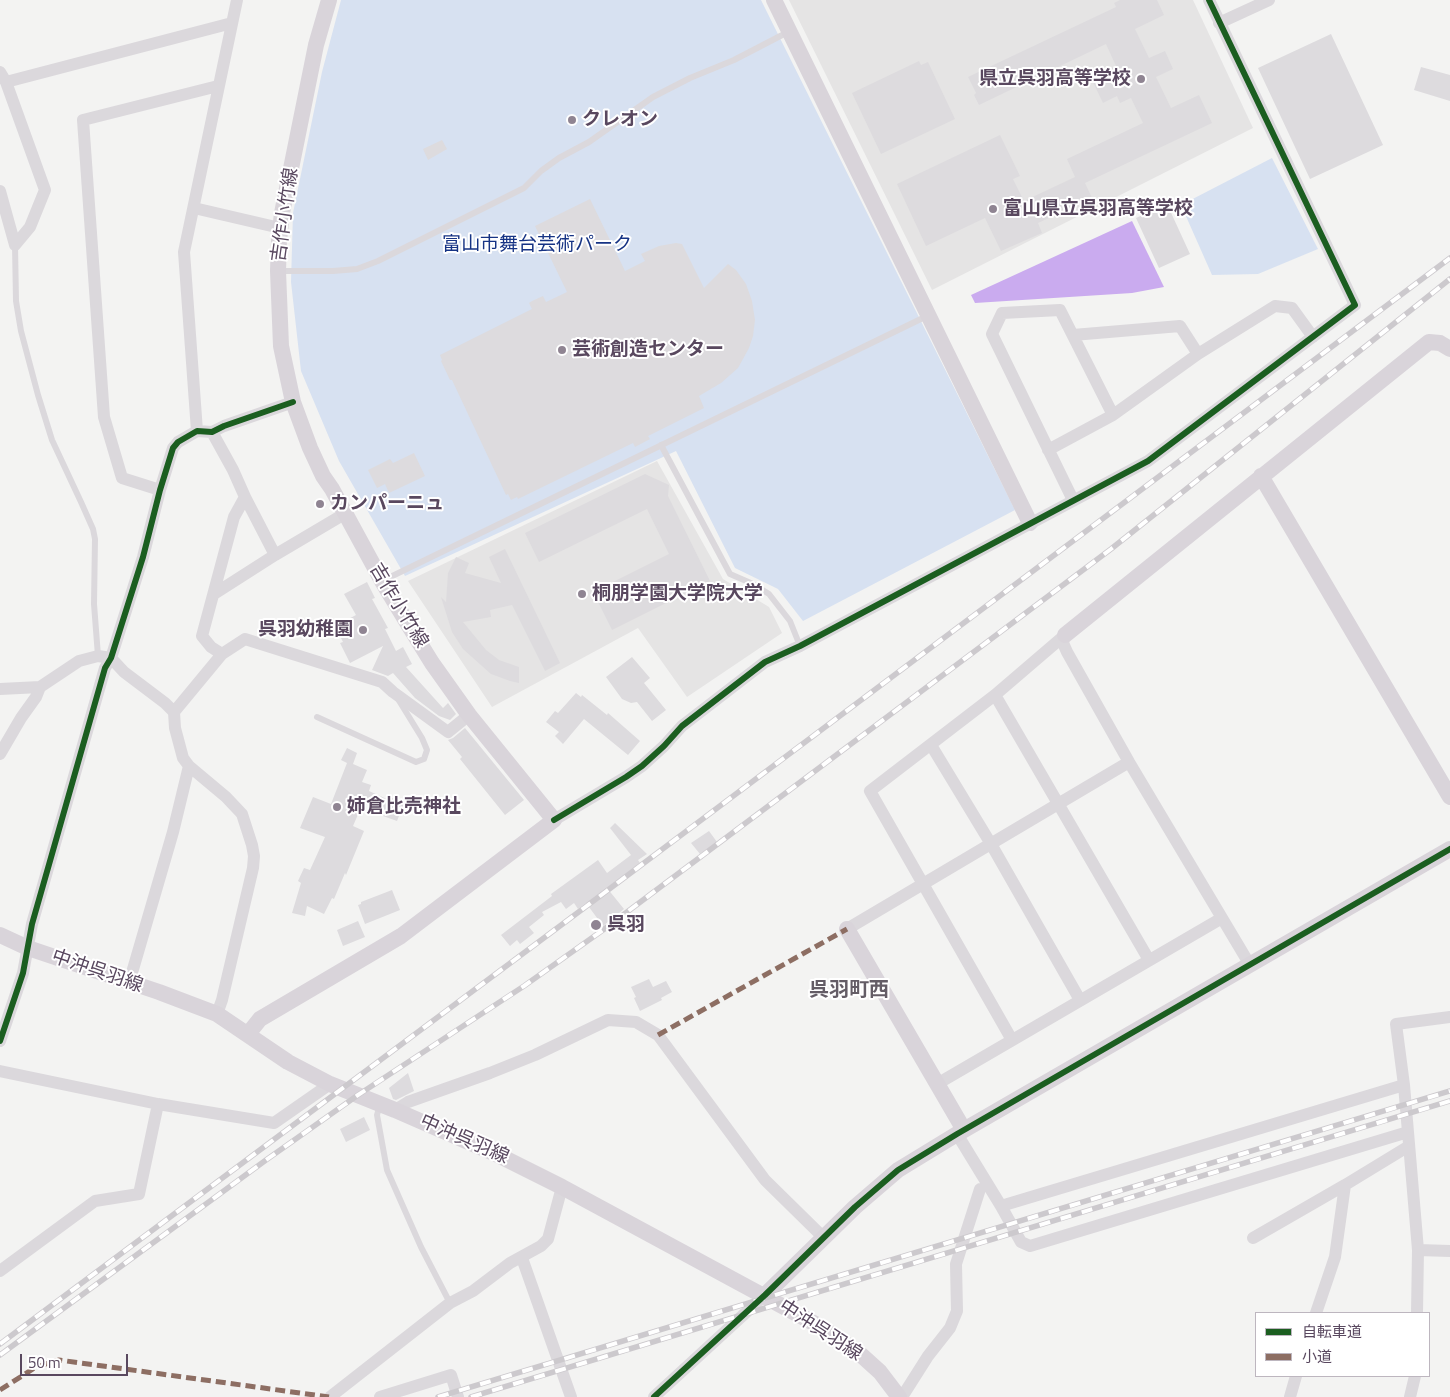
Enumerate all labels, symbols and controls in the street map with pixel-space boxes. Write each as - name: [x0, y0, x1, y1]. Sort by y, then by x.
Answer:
- place label: 県立呉羽高等学校: [979, 68, 1131, 90]
- marker: 県立呉羽高等学校: [1135, 73, 1147, 85]
- place label: クレオン: [582, 109, 658, 131]
- marker: クレオン: [566, 114, 578, 126]
- street label: 吉作小竹線: [268, 166, 304, 264]
- place label: 富山県立呉羽高等学校: [1003, 198, 1193, 220]
- marker: 富山県立呉羽高等学校: [987, 203, 999, 215]
- park label: 富山市舞台芸術パーク: [442, 234, 632, 256]
- place label: 芸術創造センター: [572, 339, 724, 361]
- marker: 芸術創造センター: [556, 344, 568, 356]
- place label: カンパーニュ: [330, 493, 444, 515]
- marker: カンパーニュ: [314, 498, 326, 510]
- street label: 吉作小竹線: [364, 559, 432, 653]
- place label: 桐朋学園大学院大学: [592, 583, 763, 605]
- marker: 桐朋学園大学院大学: [576, 588, 588, 600]
- place label: 呉羽幼稚園: [258, 619, 353, 641]
- marker: 呉羽幼稚園: [357, 624, 369, 636]
- place label: 姉倉比売神社: [347, 796, 461, 818]
- marker: 姉倉比売神社: [331, 801, 343, 813]
- place label: 呉羽: [607, 914, 645, 936]
- marker: 呉羽: [589, 918, 603, 932]
- street label: 中沖呉羽線: [48, 946, 146, 998]
- district label: 呉羽町西: [809, 979, 889, 1003]
- street label: 中沖呉羽線: [416, 1110, 512, 1170]
- street label: 中沖呉羽線: [774, 1296, 866, 1366]
- legend: [1255, 1312, 1430, 1377]
- text: 自転車道: [1302, 1320, 1362, 1343]
- scale bar: [22, 1344, 130, 1376]
- text: 小道: [1302, 1345, 1332, 1368]
- text: 50 m: [28, 1351, 61, 1374]

